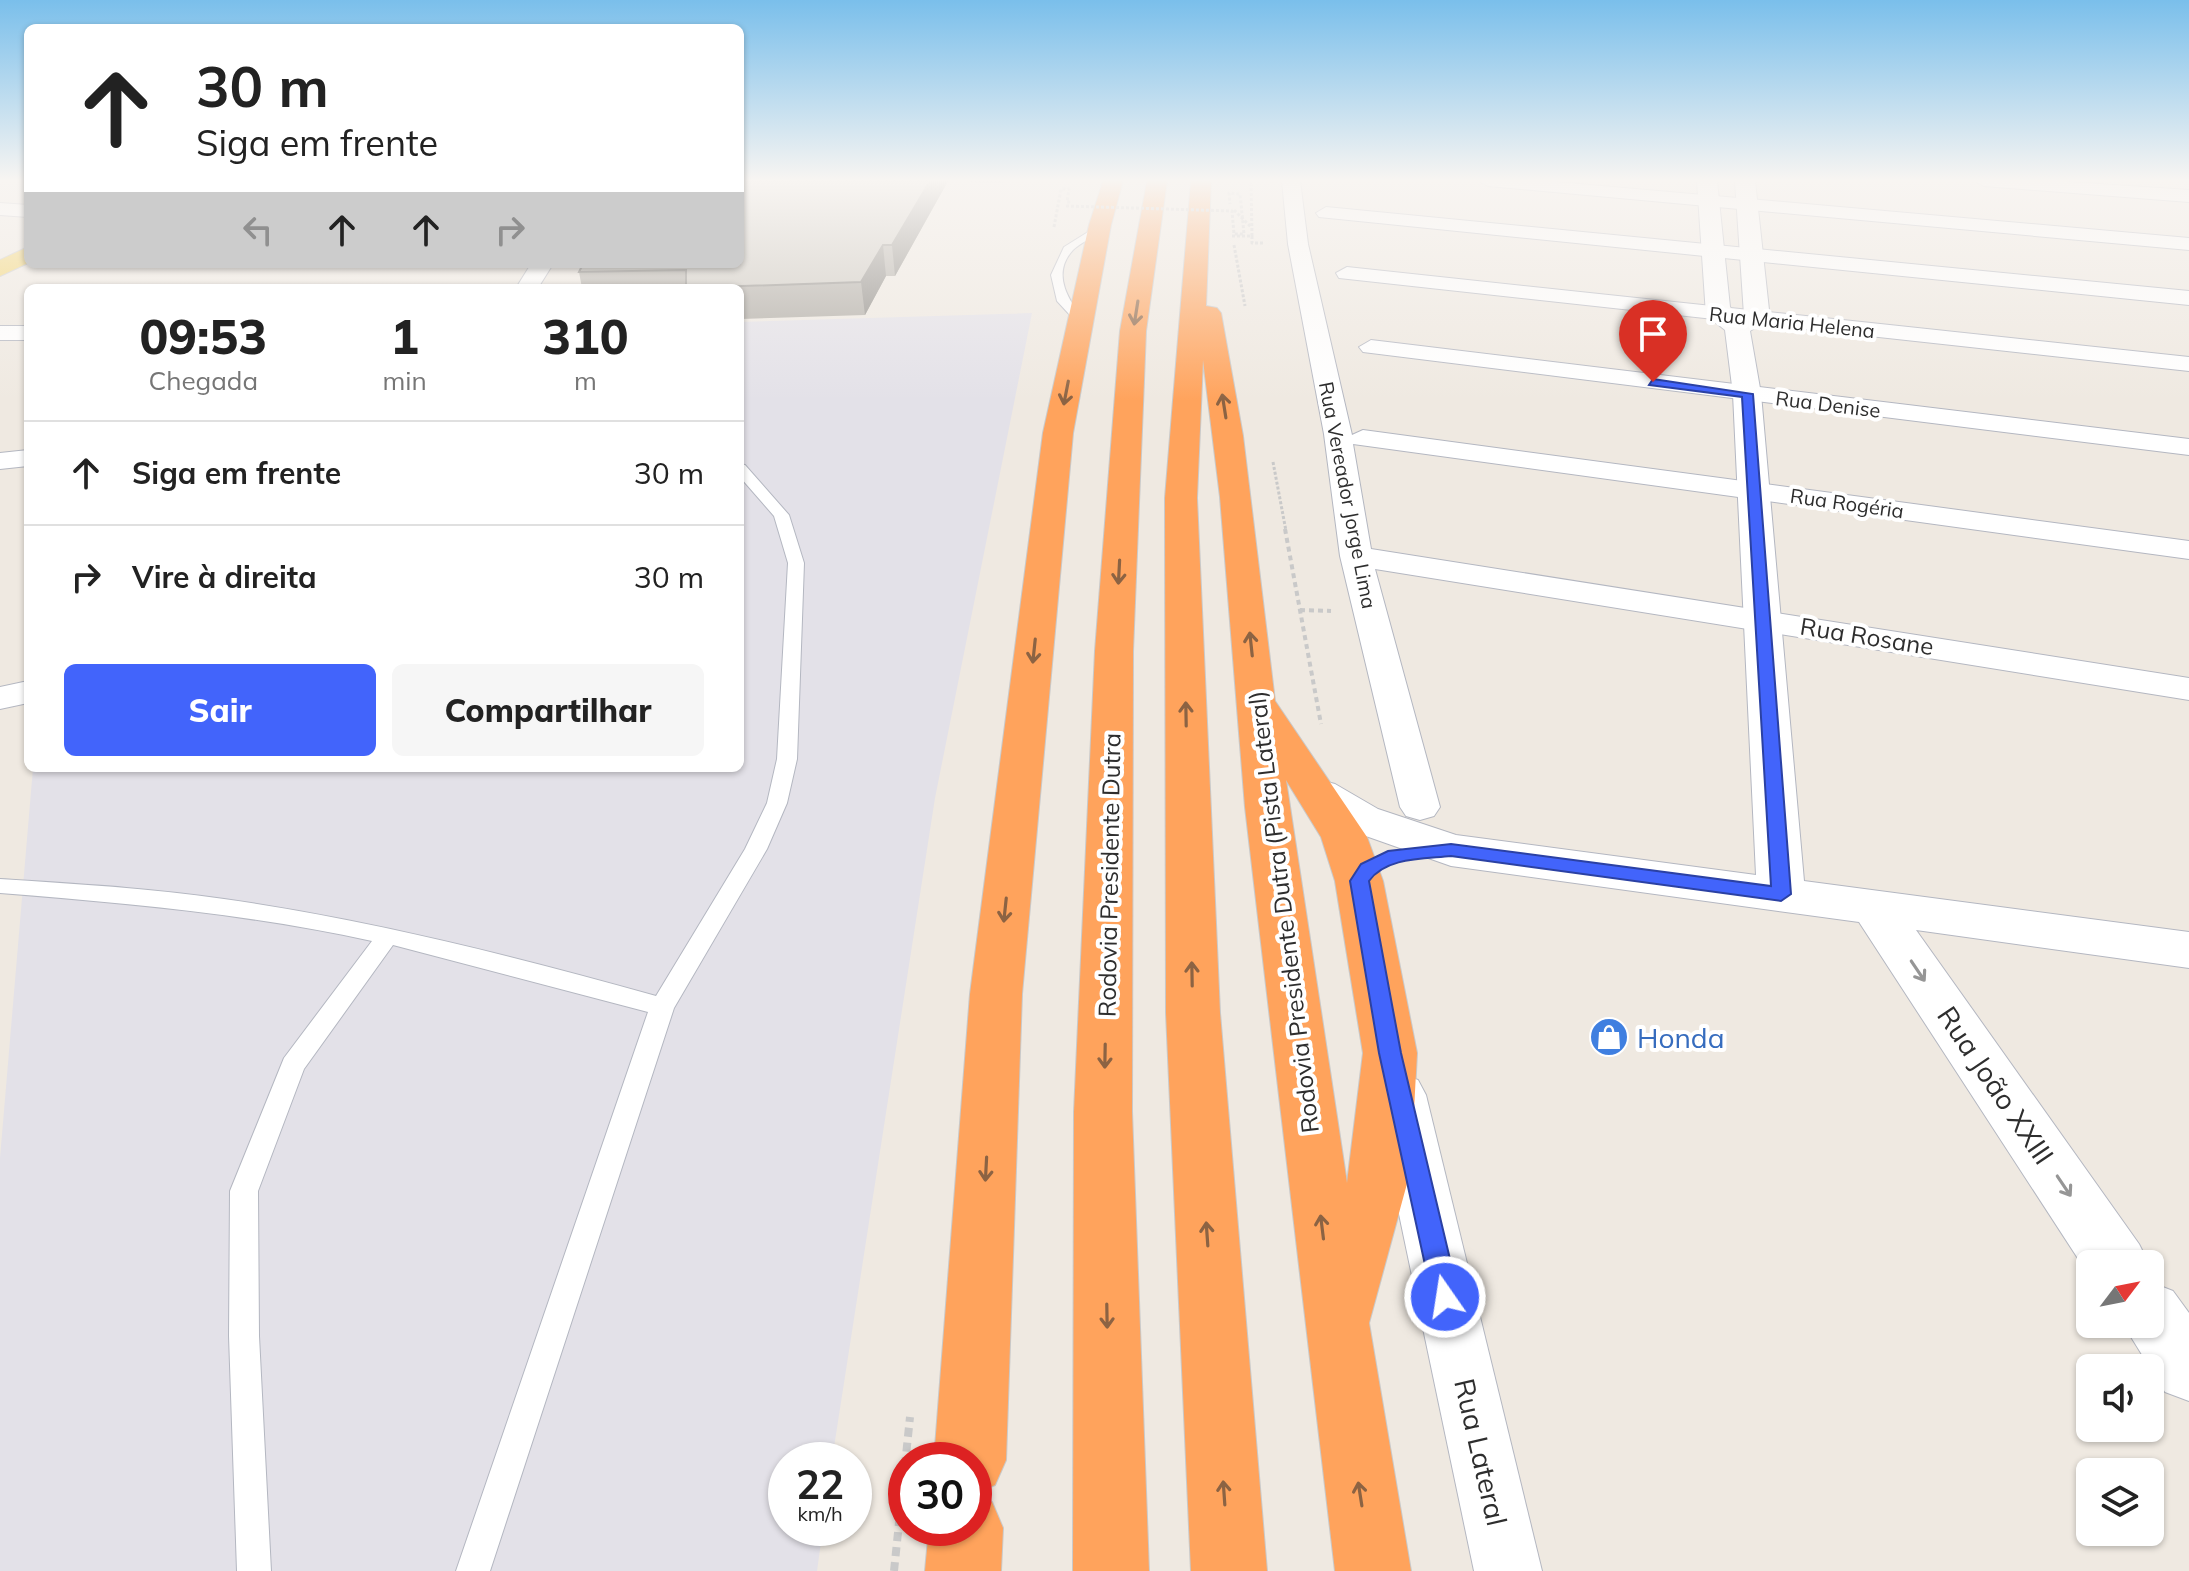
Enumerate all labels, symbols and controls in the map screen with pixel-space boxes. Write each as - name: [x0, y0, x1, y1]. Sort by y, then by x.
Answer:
- text: 30 m: [196, 51, 329, 121]
- icon: ahead: [64, 56, 168, 160]
- text: Siga em frente: [196, 120, 438, 165]
- icon: left: [236, 208, 280, 252]
- icon: ahead: [320, 208, 364, 252]
- icon: ahead: [404, 208, 448, 252]
- icon: right: [488, 208, 532, 252]
- one-way arrow: [1128, 300, 1143, 325]
- pin: [1619, 300, 1687, 382]
- street label: Rua Maria Helena: [1708, 301, 1876, 343]
- text: 09:53: [139, 306, 267, 366]
- text: 1: [390, 306, 419, 366]
- text: 310: [542, 306, 629, 366]
- icon: arrive: [1631, 312, 1675, 356]
- text: Chegada: [148, 364, 258, 397]
- text: min: [383, 364, 427, 397]
- text: m: [574, 364, 597, 397]
- street label: Rua Vereador Jorge Lima: [1314, 379, 1382, 611]
- one-way arrow: [1058, 380, 1073, 406]
- street label: Rua Denise: [1774, 385, 1882, 423]
- one-way arrow: [1216, 394, 1231, 419]
- icon: ahead: [64, 451, 108, 495]
- text: Siga em frente: [132, 454, 341, 492]
- text: 30 m: [634, 454, 704, 492]
- street label: Rua Rogéria: [1789, 483, 1905, 523]
- icon: right: [64, 555, 108, 599]
- text: Vire à direita: [132, 558, 317, 596]
- text: 30 m: [634, 558, 704, 596]
- one-way arrow: [1111, 558, 1126, 585]
- street label: Rua Rosane: [1798, 611, 1936, 661]
- one-way arrow: [1244, 631, 1259, 658]
- one-way arrow: [1026, 637, 1041, 664]
- button: Sair: [64, 664, 376, 756]
- button: Compartilhar: [392, 664, 704, 756]
- street label: Rodovia Presidente Dutra (Pista Lateral): [1241, 689, 1325, 1135]
- one-way arrow: [1178, 701, 1194, 728]
- street label: Rodovia Presidente Dutra: [1092, 733, 1126, 1017]
- one-way arrow: [998, 896, 1013, 923]
- one-way arrow: [1910, 960, 1926, 982]
- one-way arrow: [1184, 961, 1200, 988]
- street label: Rua João XXIII: [1930, 999, 2062, 1171]
- shop icon: Honda: [1588, 1016, 1630, 1058]
- place label: Honda: [1637, 1020, 1724, 1055]
- one-way arrow: [1097, 1042, 1112, 1069]
- one-way arrow: [978, 1155, 993, 1182]
- one-way arrow: [2056, 1174, 2072, 1196]
- one-way arrow: [1314, 1215, 1329, 1240]
- one-way arrow: [1199, 1221, 1214, 1248]
- north arrow: [2076, 1250, 2164, 1338]
- map controls: [2076, 1250, 2164, 1546]
- position arrow: [1403, 1255, 1487, 1339]
- one-way arrow: [1099, 1302, 1115, 1329]
- button: sound: [2076, 1354, 2164, 1442]
- street label: Rua Lateral: [1447, 1375, 1515, 1529]
- speed limit sign: 30: [888, 1442, 992, 1546]
- button: layers: [2076, 1458, 2164, 1546]
- text: 22: [796, 1459, 844, 1509]
- one-way arrow: [1216, 1480, 1231, 1507]
- one-way arrow: [1352, 1482, 1367, 1507]
- text: km/h: [797, 1501, 843, 1526]

